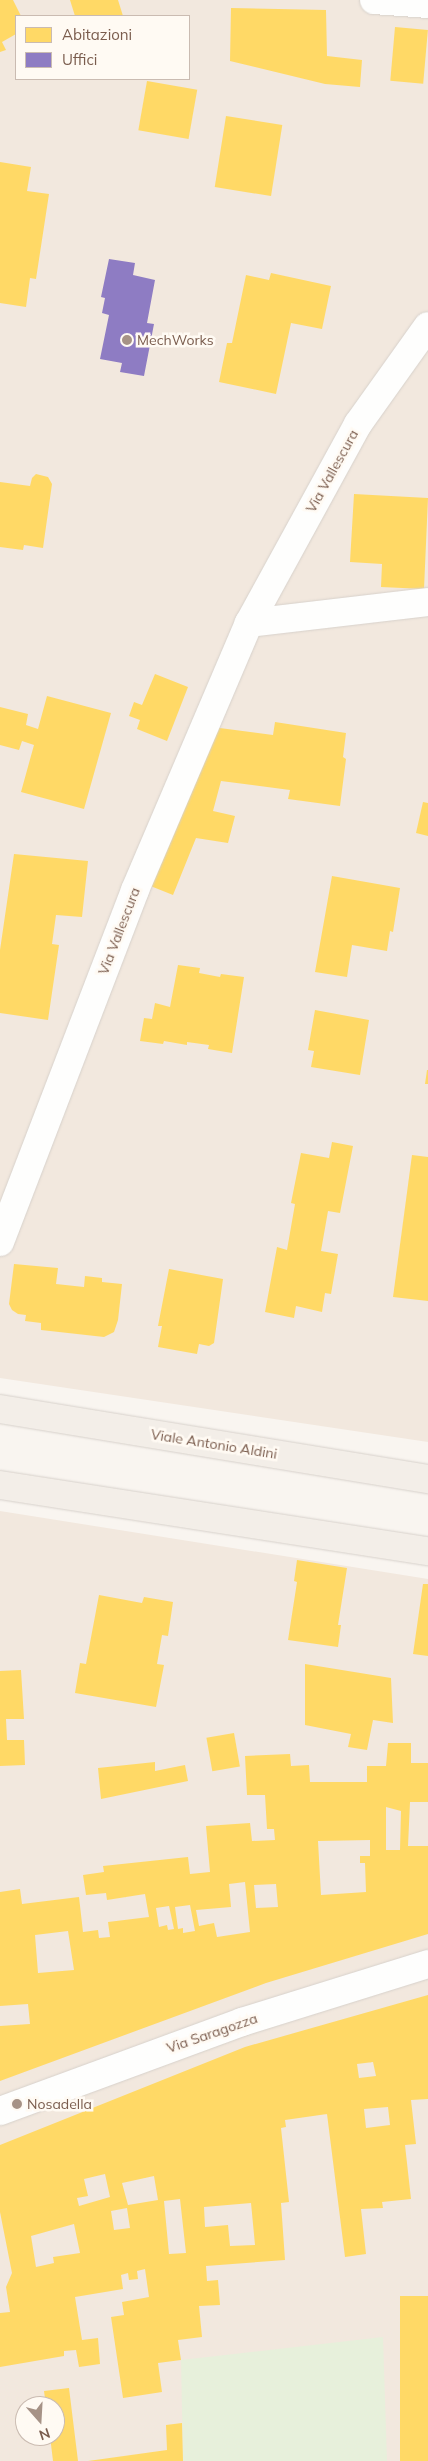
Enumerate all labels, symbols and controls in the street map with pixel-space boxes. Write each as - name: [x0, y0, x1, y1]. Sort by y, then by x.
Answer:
- legend: [15, 15, 190, 80]
- text: Abitazioni: [62, 25, 132, 44]
- text: Uffici: [62, 50, 97, 69]
- place label: MechWorks: [137, 332, 214, 348]
- marker: MechWorks: [121, 334, 133, 346]
- street label: Via Vallescura: [302, 427, 362, 515]
- street label: Via Vallescura: [95, 885, 143, 977]
- street label: Viale Antonio Aldini: [150, 1426, 278, 1462]
- street label: Via Saragozza: [164, 2010, 260, 2056]
- place label: Nosadella: [27, 2096, 92, 2112]
- marker: Nosadella: [11, 2098, 23, 2110]
- north arrow: [15, 2396, 65, 2446]
- text: N: [37, 2424, 52, 2444]

